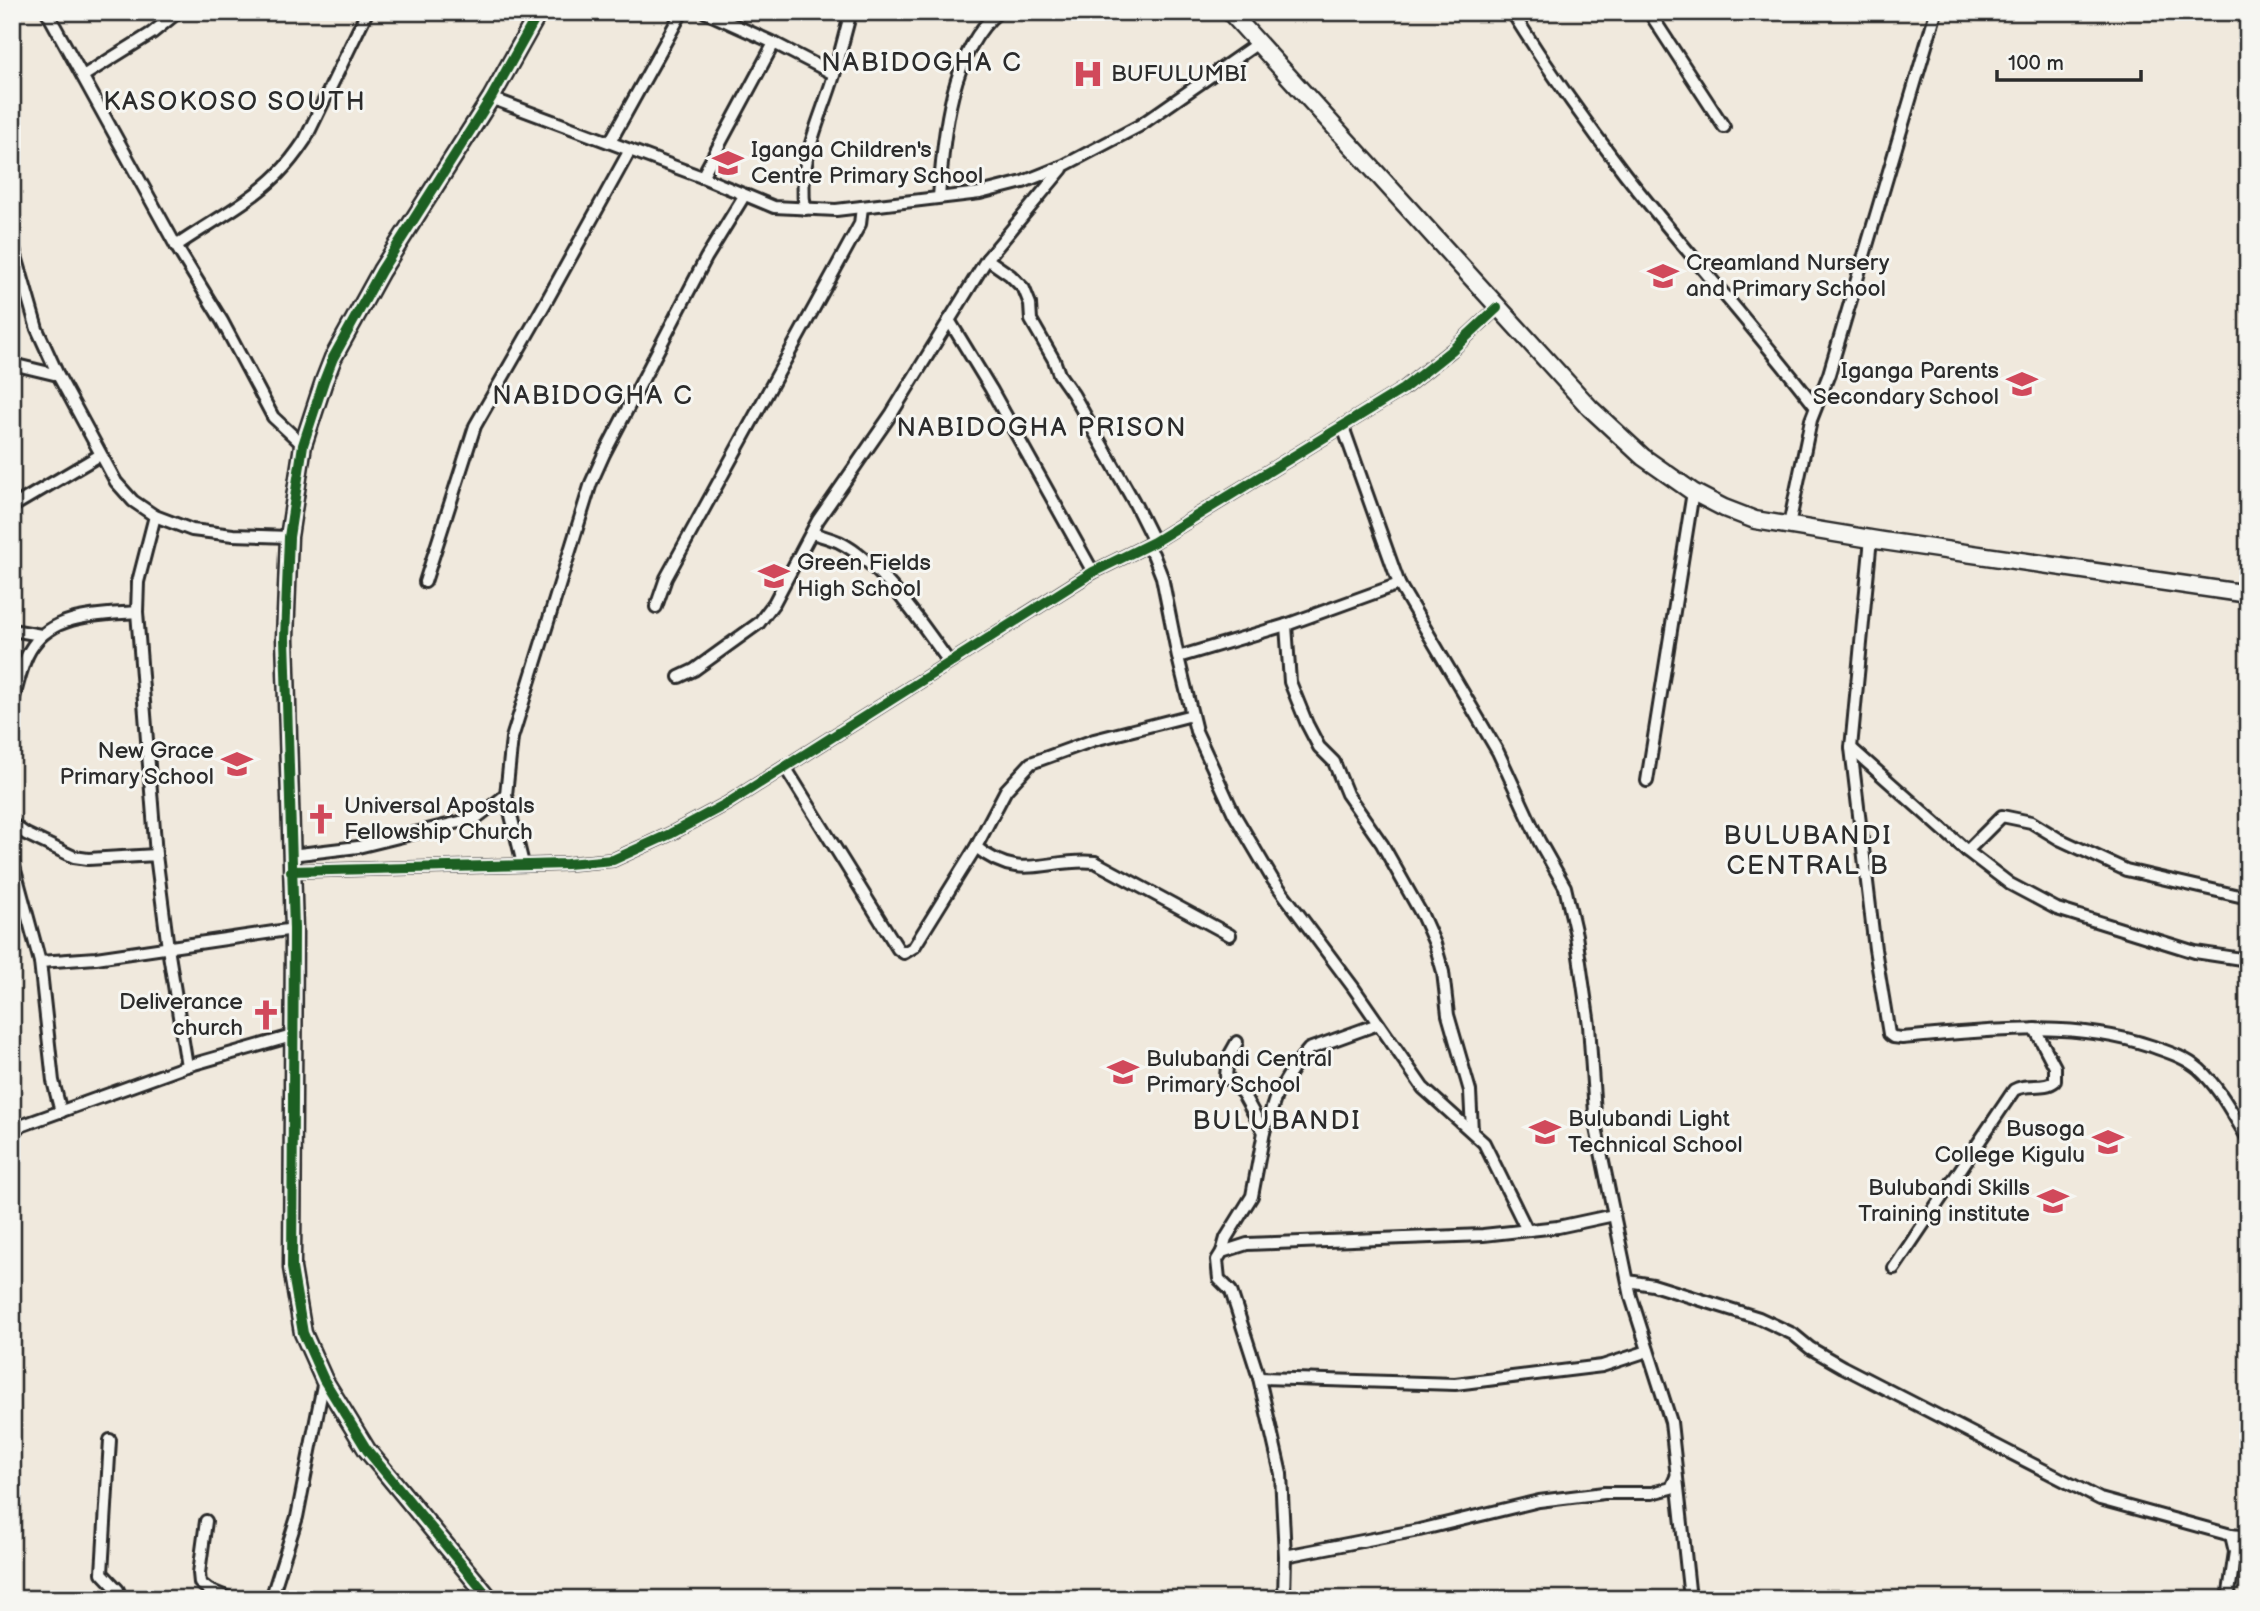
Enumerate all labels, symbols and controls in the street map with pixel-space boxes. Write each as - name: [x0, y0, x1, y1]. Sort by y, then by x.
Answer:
- scale bar: [1997, 38, 2141, 82]
- district label: NABIDOGHA C: [821, 48, 1023, 79]
- text: 100 m: [2008, 51, 2064, 76]
- hospital icon: BUFULUMBI: [1071, 57, 1105, 91]
- place label: BUFULUMBI: [1111, 60, 1247, 88]
- district label: KASOKOSO SOUTH: [103, 87, 367, 118]
- place label: Iganga Children's Centre Primary School: [751, 136, 983, 190]
- school or university icon: Iganga Children's Centre Primary School: [711, 146, 745, 180]
- place label: Creamland Nursery and Primary School: [1686, 249, 1890, 303]
- school or university icon: Creamland Nursery and Primary School: [1646, 259, 1680, 293]
- place label: Iganga Parents Secondary School: [1813, 357, 1999, 411]
- school or university icon: Iganga Parents Secondary School: [2005, 367, 2039, 401]
- district label: NABIDOGHA C: [492, 381, 694, 412]
- district label: NABIDOGHA PRISON: [897, 413, 1187, 444]
- place label: Green Fields High School: [797, 549, 931, 603]
- school or university icon: Green Fields High School: [757, 559, 791, 593]
- place label: New Grace Primary School: [60, 737, 214, 791]
- school or university icon: New Grace Primary School: [220, 747, 254, 781]
- place label: Universal Apostals Fellowship Church: [344, 792, 535, 846]
- church icon: Universal Apostals Fellowship Church: [304, 802, 338, 836]
- district label: BULUBANDI CENTRAL B: [1723, 821, 1893, 882]
- place label: Deliverance church: [119, 988, 243, 1042]
- church icon: Deliverance church: [249, 998, 283, 1032]
- place label: Bulubandi Central Primary School: [1146, 1045, 1332, 1099]
- school or university icon: Bulubandi Central Primary School: [1106, 1055, 1140, 1089]
- place label: Bulubandi Light Technical School: [1568, 1105, 1743, 1159]
- district label: BULUBANDI: [1192, 1106, 1362, 1137]
- school or university icon: Bulubandi Light Technical School: [1528, 1115, 1562, 1149]
- place label: Busoga College Kigulu: [1934, 1115, 2085, 1169]
- school or university icon: Busoga College Kigulu: [2091, 1125, 2125, 1159]
- place label: Bulubandi Skills Training institute: [1858, 1174, 2030, 1228]
- school or university icon: Bulubandi Skills Training institute: [2036, 1184, 2070, 1218]

